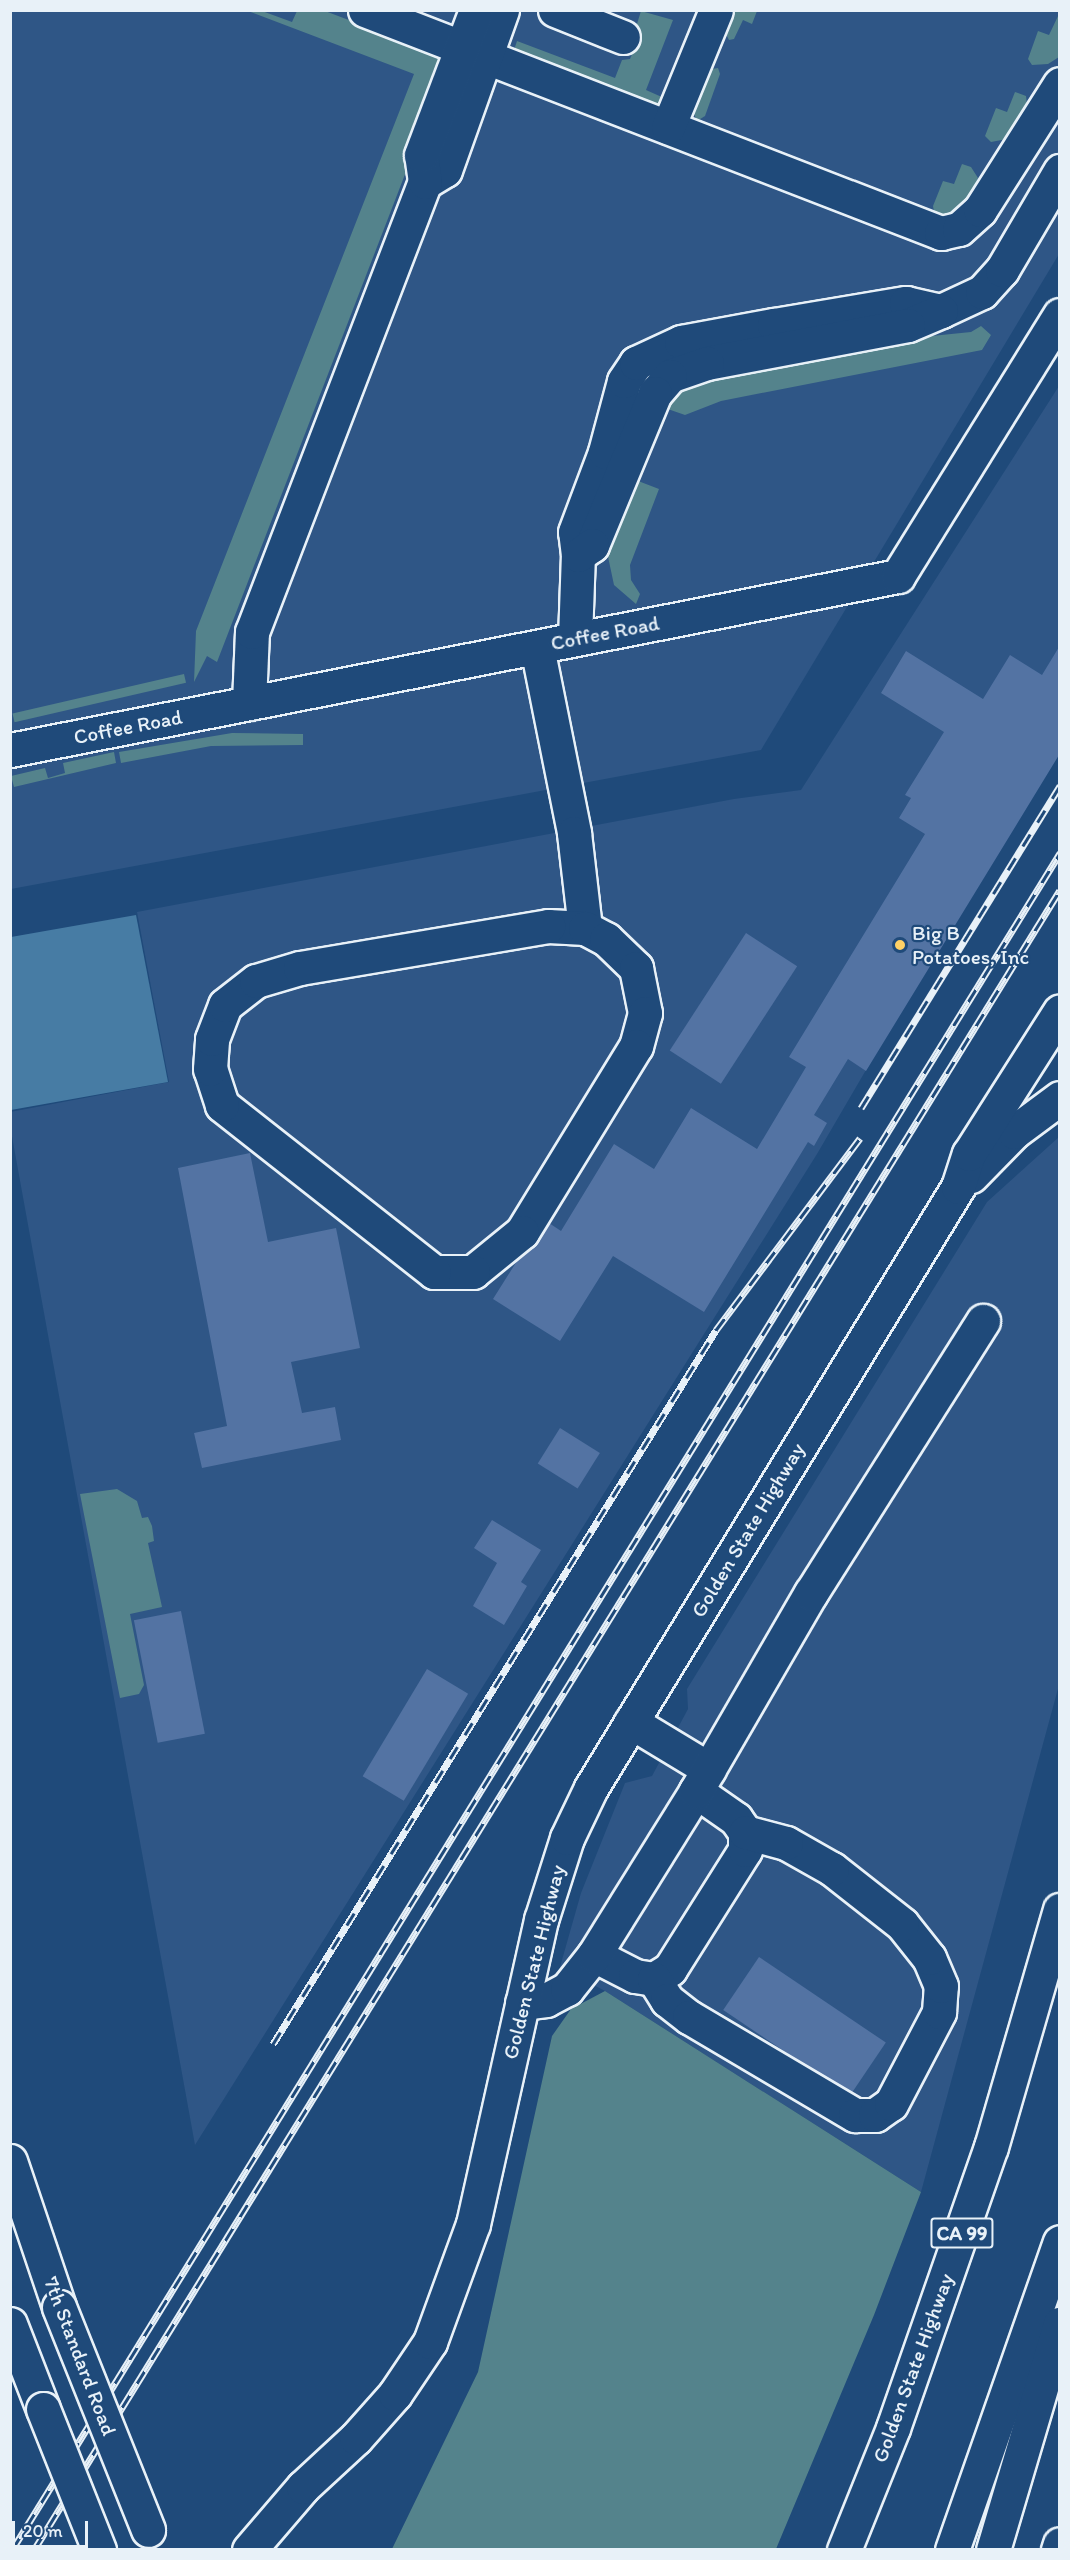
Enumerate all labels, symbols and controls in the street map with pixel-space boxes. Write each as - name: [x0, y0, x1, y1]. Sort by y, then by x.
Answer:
- street label: Coffee Road: [549, 610, 661, 656]
- street label: Coffee Road: [72, 704, 184, 750]
- place label: Big B Potatoes, Inc: [912, 920, 1029, 970]
- marker: Big B Potatoes, Inc: [893, 938, 907, 952]
- street label: Golden State Highway: [686, 1439, 810, 1621]
- street label: Golden State Highway: [498, 1863, 570, 2061]
- road number: CA 99: [929, 2216, 995, 2250]
- street label: Golden State Highway: [867, 2271, 959, 2465]
- street label: 7th Standard Road: [38, 2274, 122, 2438]
- scale bar: [15, 2509, 92, 2547]
- text: 20 m: [23, 2520, 63, 2542]

